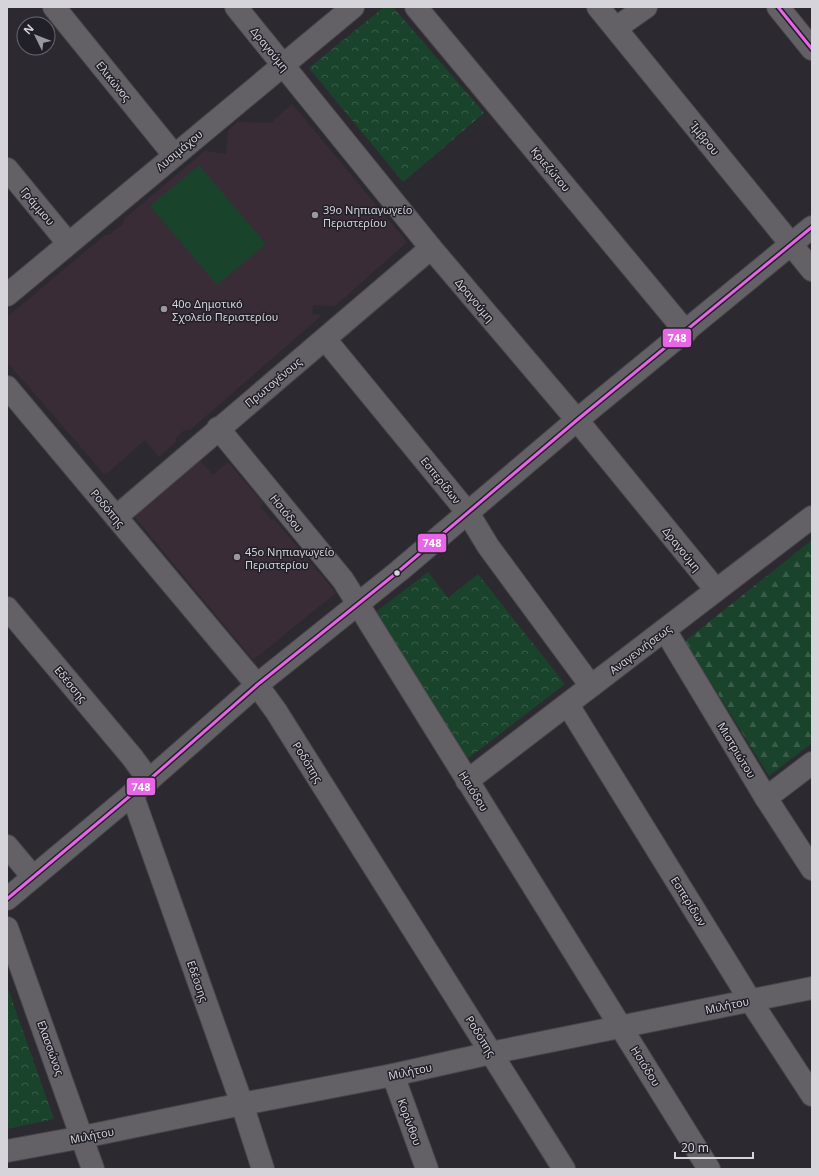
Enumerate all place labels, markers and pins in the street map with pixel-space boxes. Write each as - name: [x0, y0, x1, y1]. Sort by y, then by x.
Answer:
- place label: 39ο Νηπιαγωγείο Περιστερίου: [323, 202, 413, 230]
- marker: 39ο Νηπιαγωγείο Περιστερίου: [310, 210, 320, 220]
- place label: 40ο Δημοτικό Σχολείο Περιστερίου: [172, 296, 278, 324]
- marker: 40ο Δημοτικό Σχολείο Περιστερίου: [159, 304, 169, 314]
- place label: 45ο Νηπιαγωγείο Περιστερίου: [245, 544, 335, 572]
- marker: 45ο Νηπιαγωγείο Περιστερίου: [232, 552, 242, 562]
- unlabelled marker: [392, 568, 402, 578]

